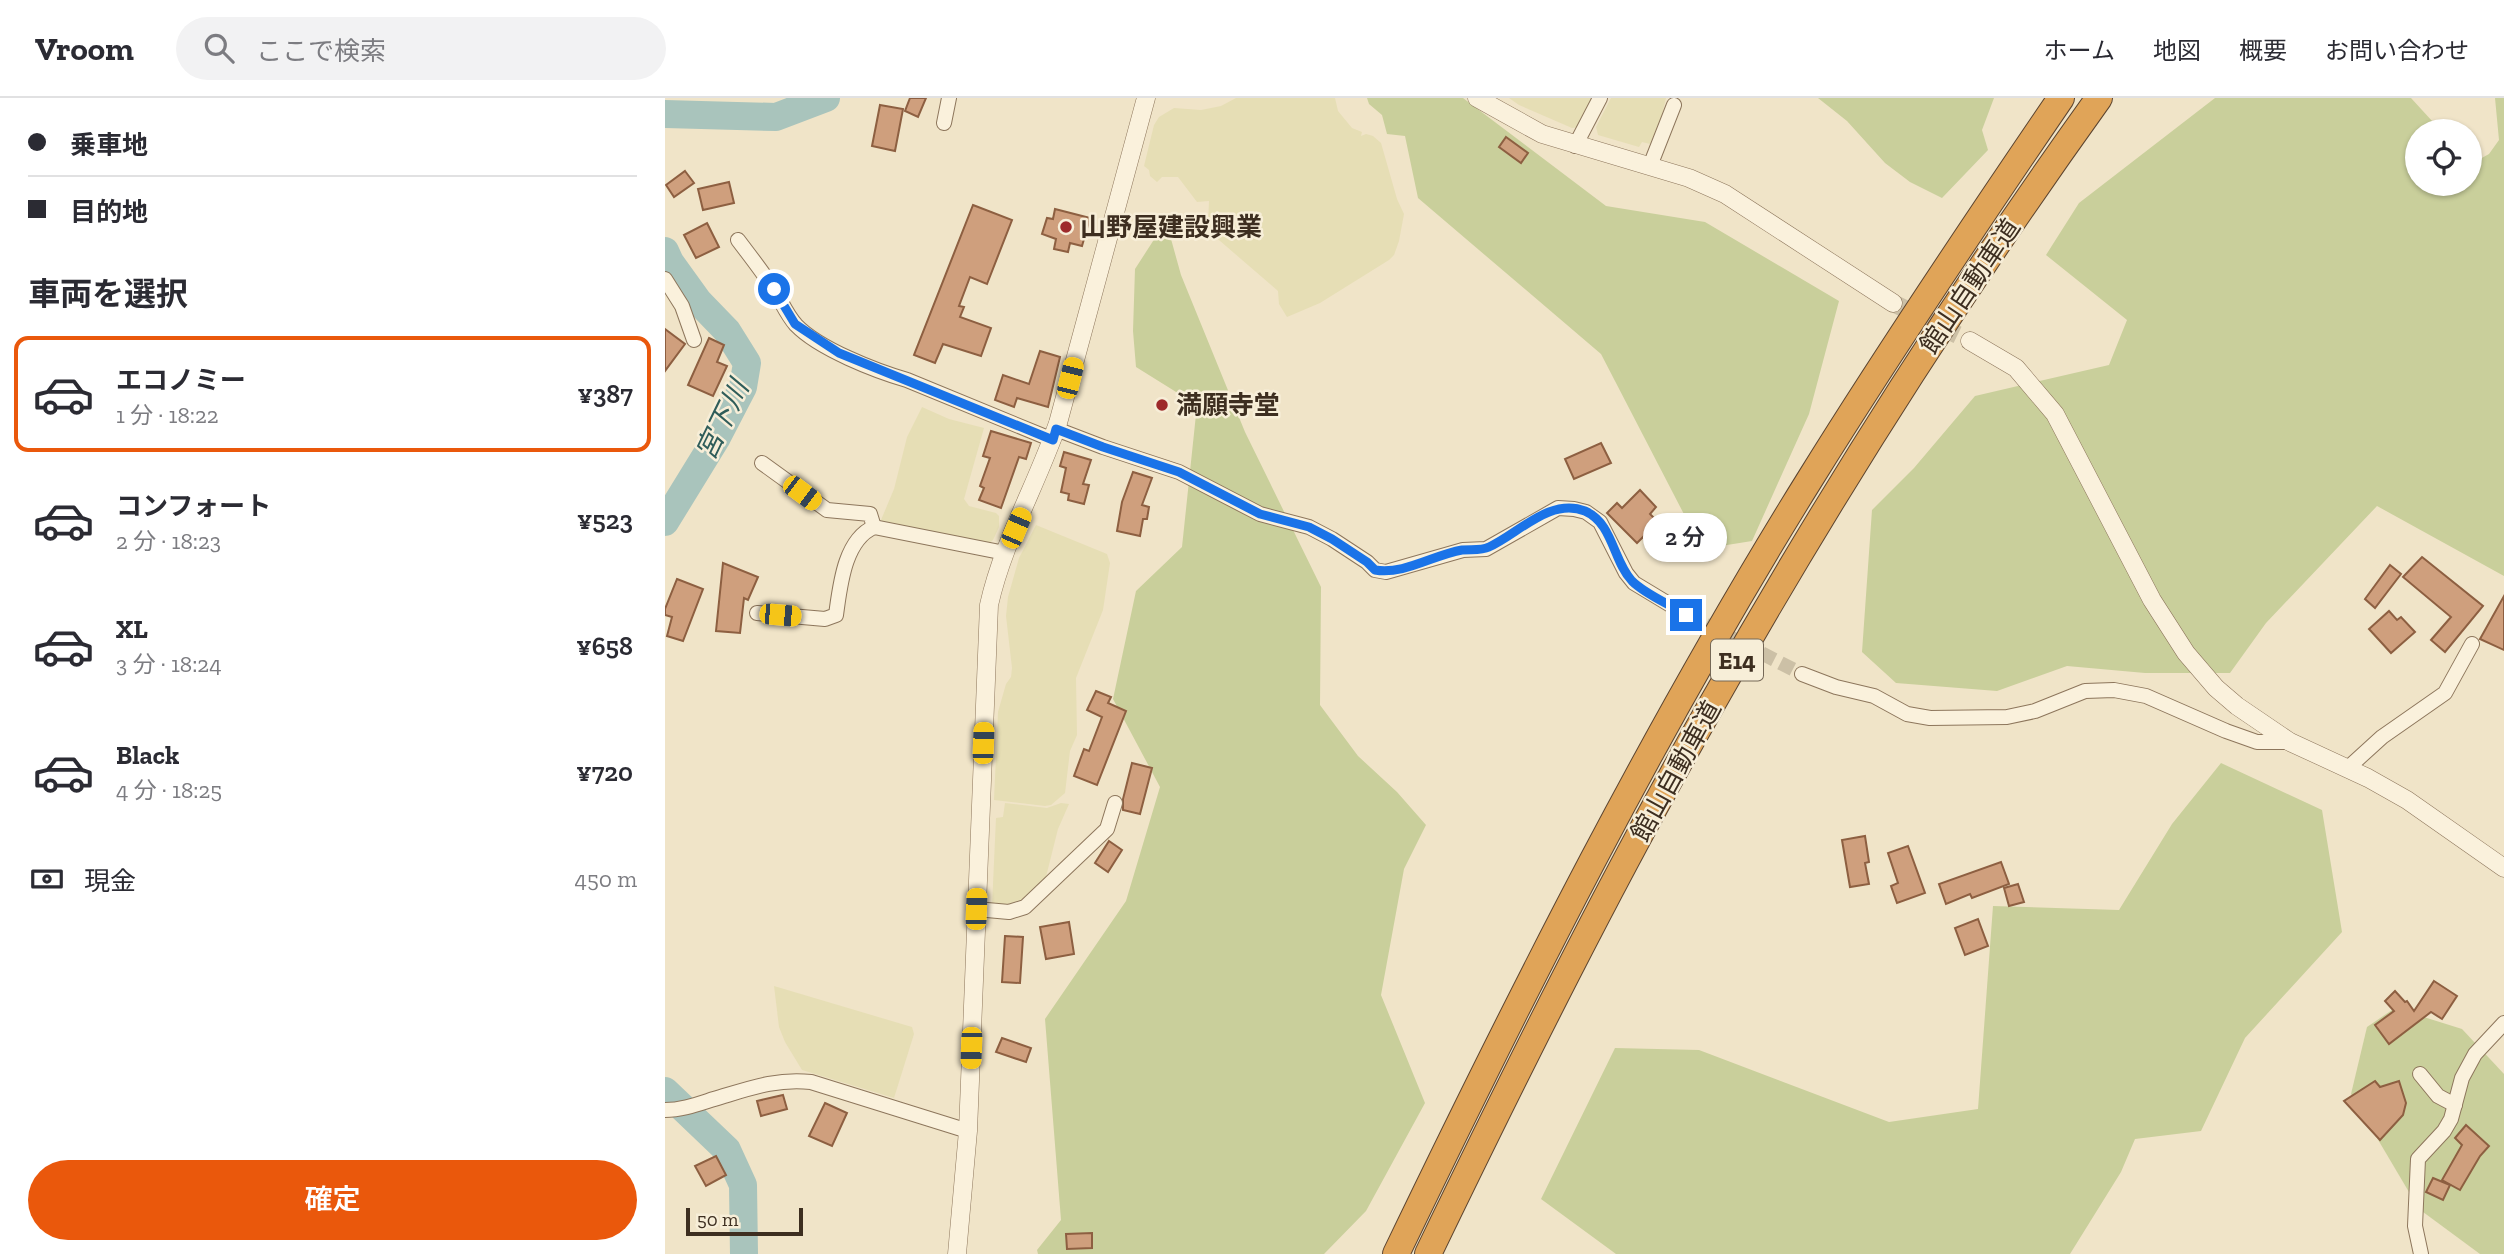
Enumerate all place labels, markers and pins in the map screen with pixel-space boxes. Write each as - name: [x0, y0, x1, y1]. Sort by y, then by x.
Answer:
- place label: 山野屋建設興業: [1080, 211, 1262, 243]
- marker: 山野屋建設興業: [1058, 219, 1074, 235]
- place label: 満願寺堂: [1176, 389, 1280, 421]
- marker: 満願寺堂: [1154, 397, 1170, 413]

